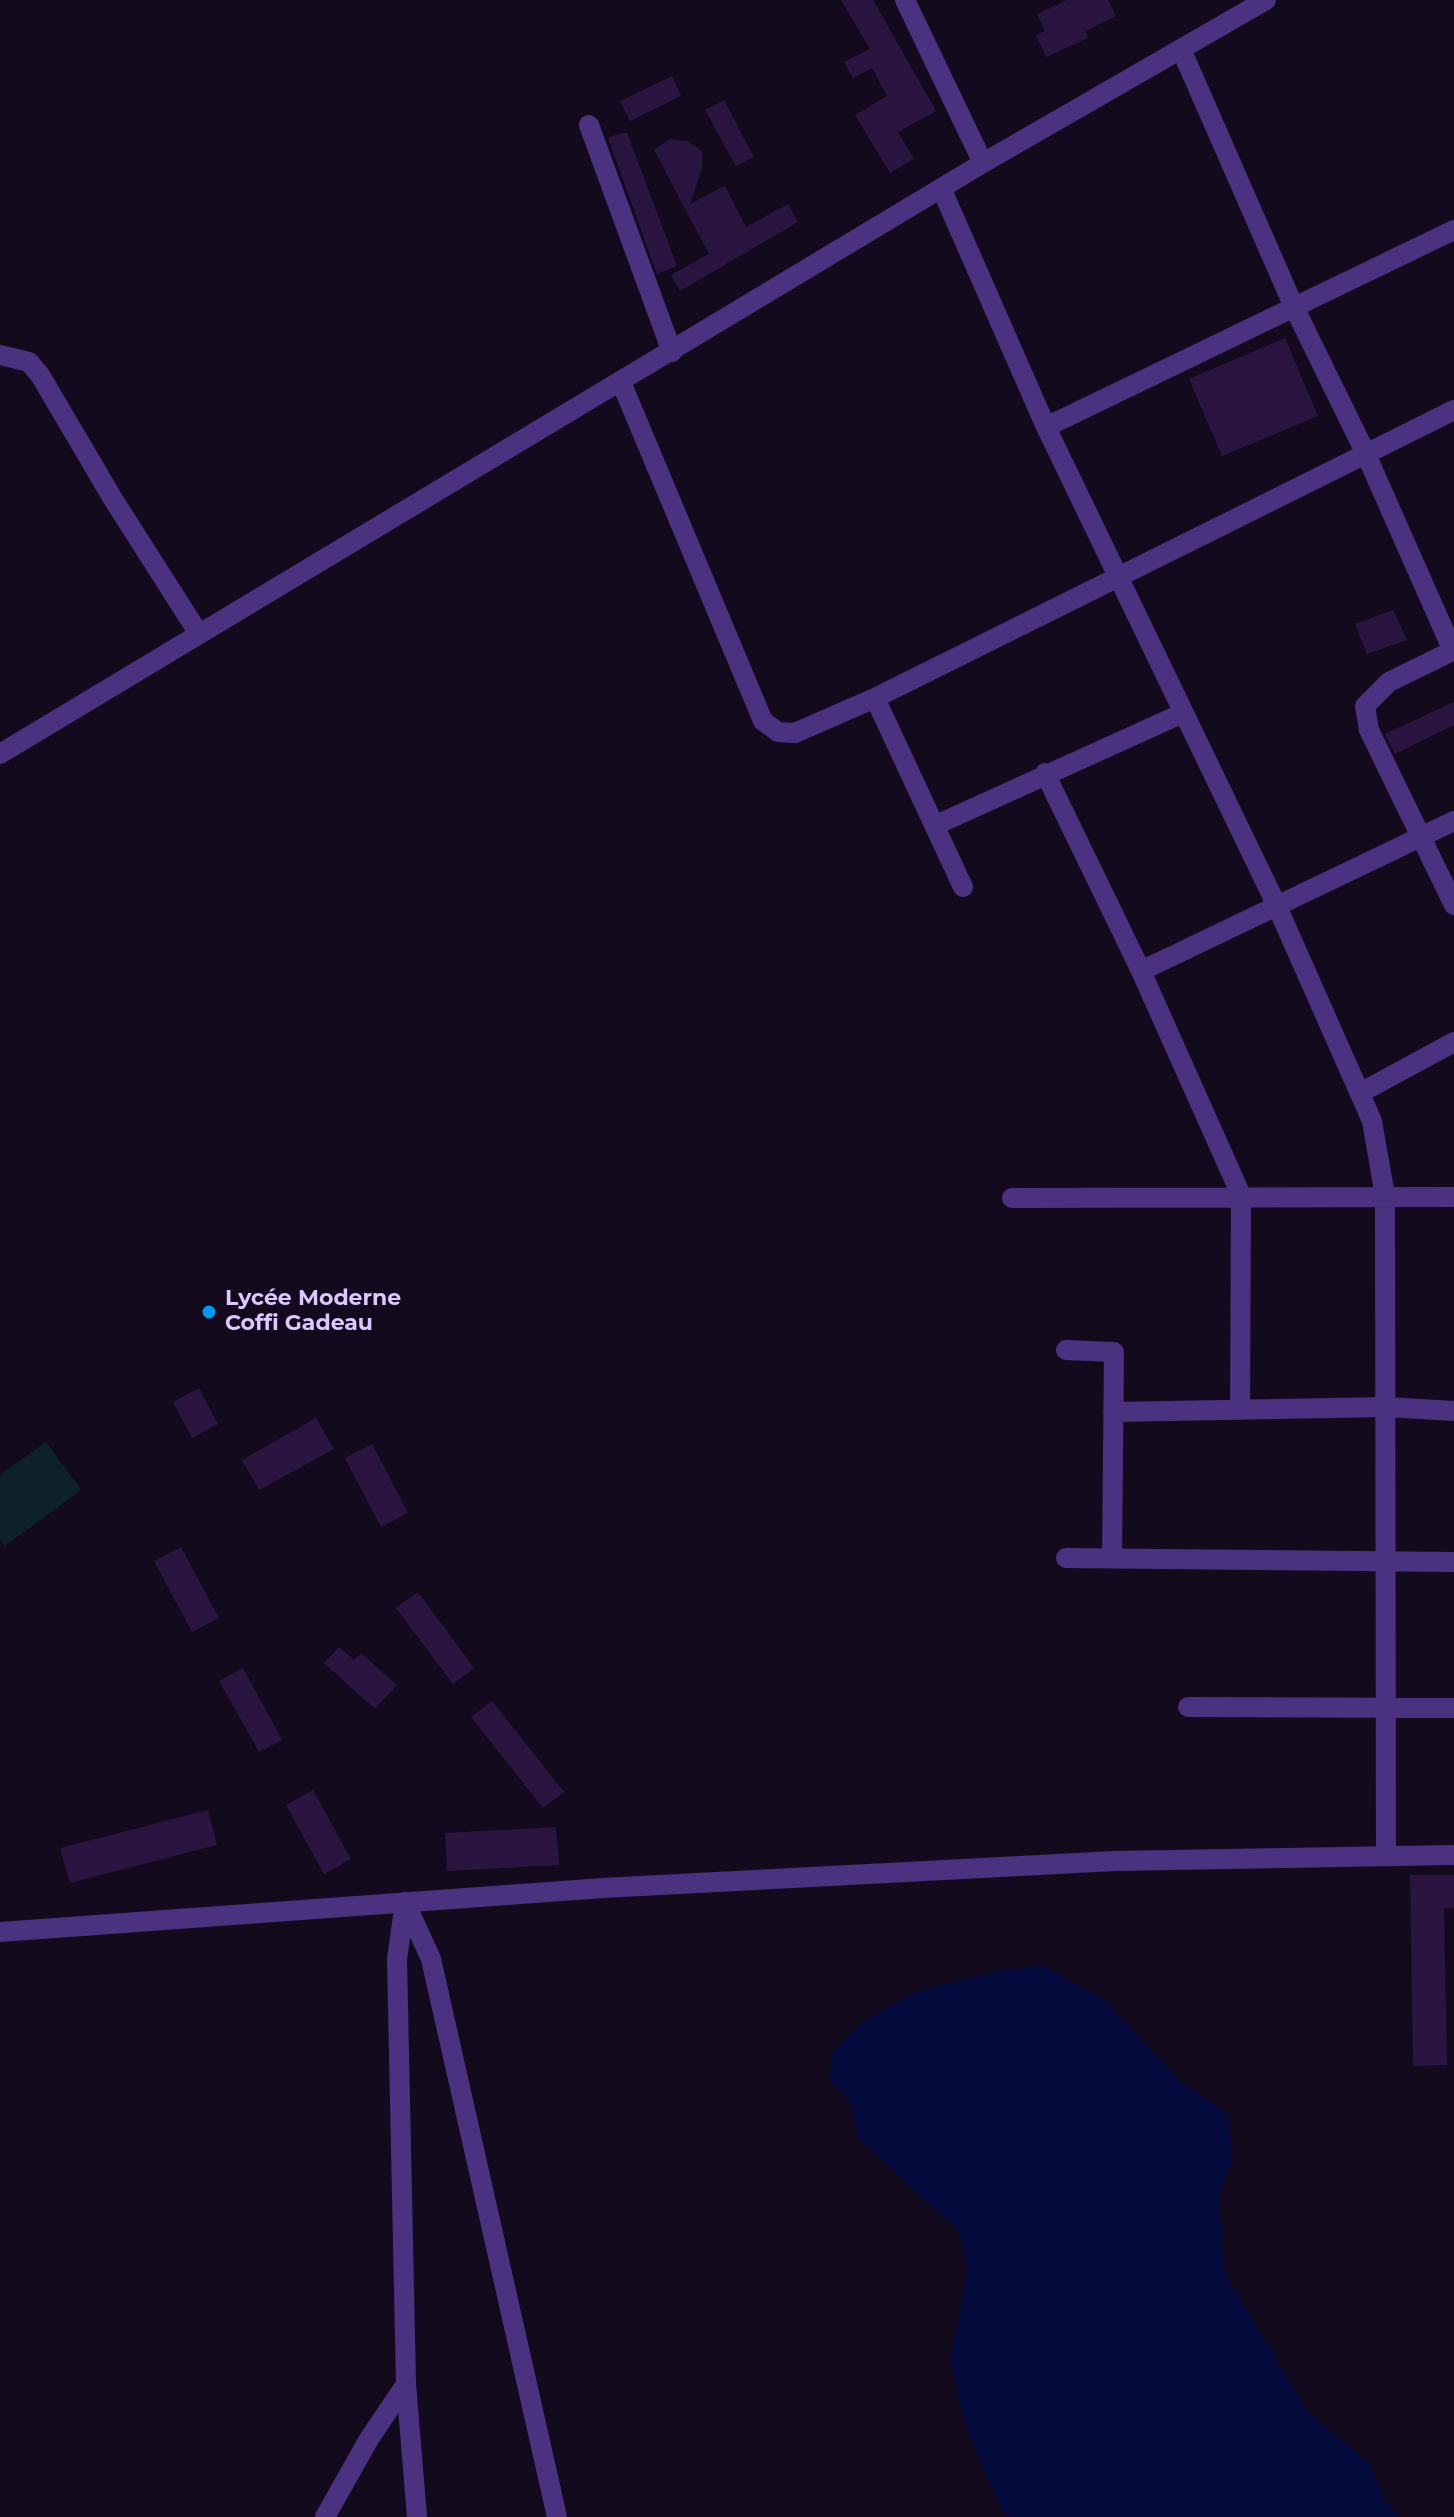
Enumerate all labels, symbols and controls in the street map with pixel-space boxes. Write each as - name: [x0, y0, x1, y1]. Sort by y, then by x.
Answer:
- place label: Lycée Moderne Coffi Gadeau: [225, 1286, 401, 1338]
- marker: Lycée Moderne Coffi Gadeau: [200, 1303, 218, 1321]

